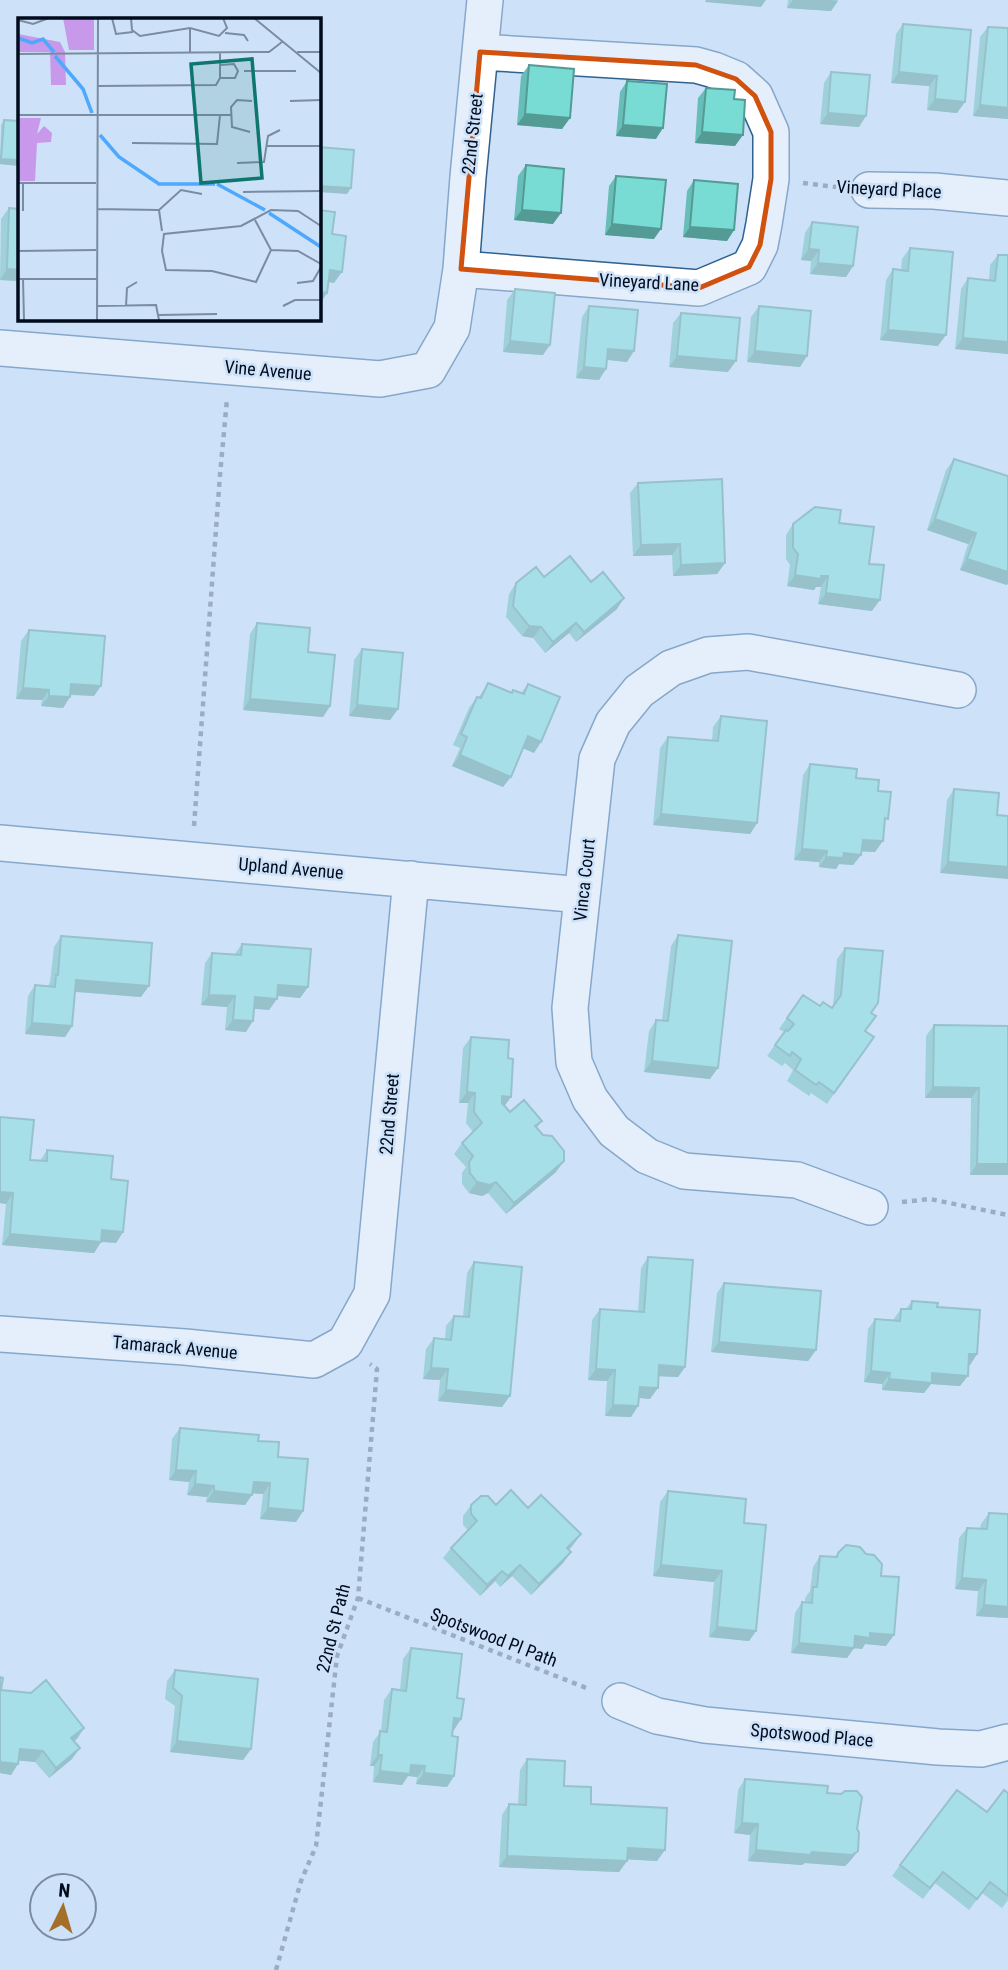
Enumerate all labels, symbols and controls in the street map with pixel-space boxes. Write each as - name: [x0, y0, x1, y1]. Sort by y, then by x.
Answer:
- inset map: [18, 18, 320, 320]
- street label: 22nd Street: [457, 92, 487, 176]
- street label: Vineyard Place: [836, 176, 942, 202]
- street label: Vineyard Lane: [599, 269, 699, 295]
- street label: Vine Avenue: [224, 356, 312, 384]
- street label: Vinca Court: [569, 838, 599, 922]
- street label: Upland Avenue: [238, 853, 344, 883]
- street label: 22nd Street: [375, 1072, 403, 1156]
- street label: Tamarack Avenue: [112, 1331, 238, 1363]
- street label: 22nd St Path: [312, 1581, 354, 1675]
- street label: Spotswood Pl Path: [428, 1603, 560, 1671]
- street label: Spotswood Place: [750, 1719, 874, 1751]
- north arrow: [28, 1872, 98, 1942]
- text: N: [58, 1879, 71, 1903]

